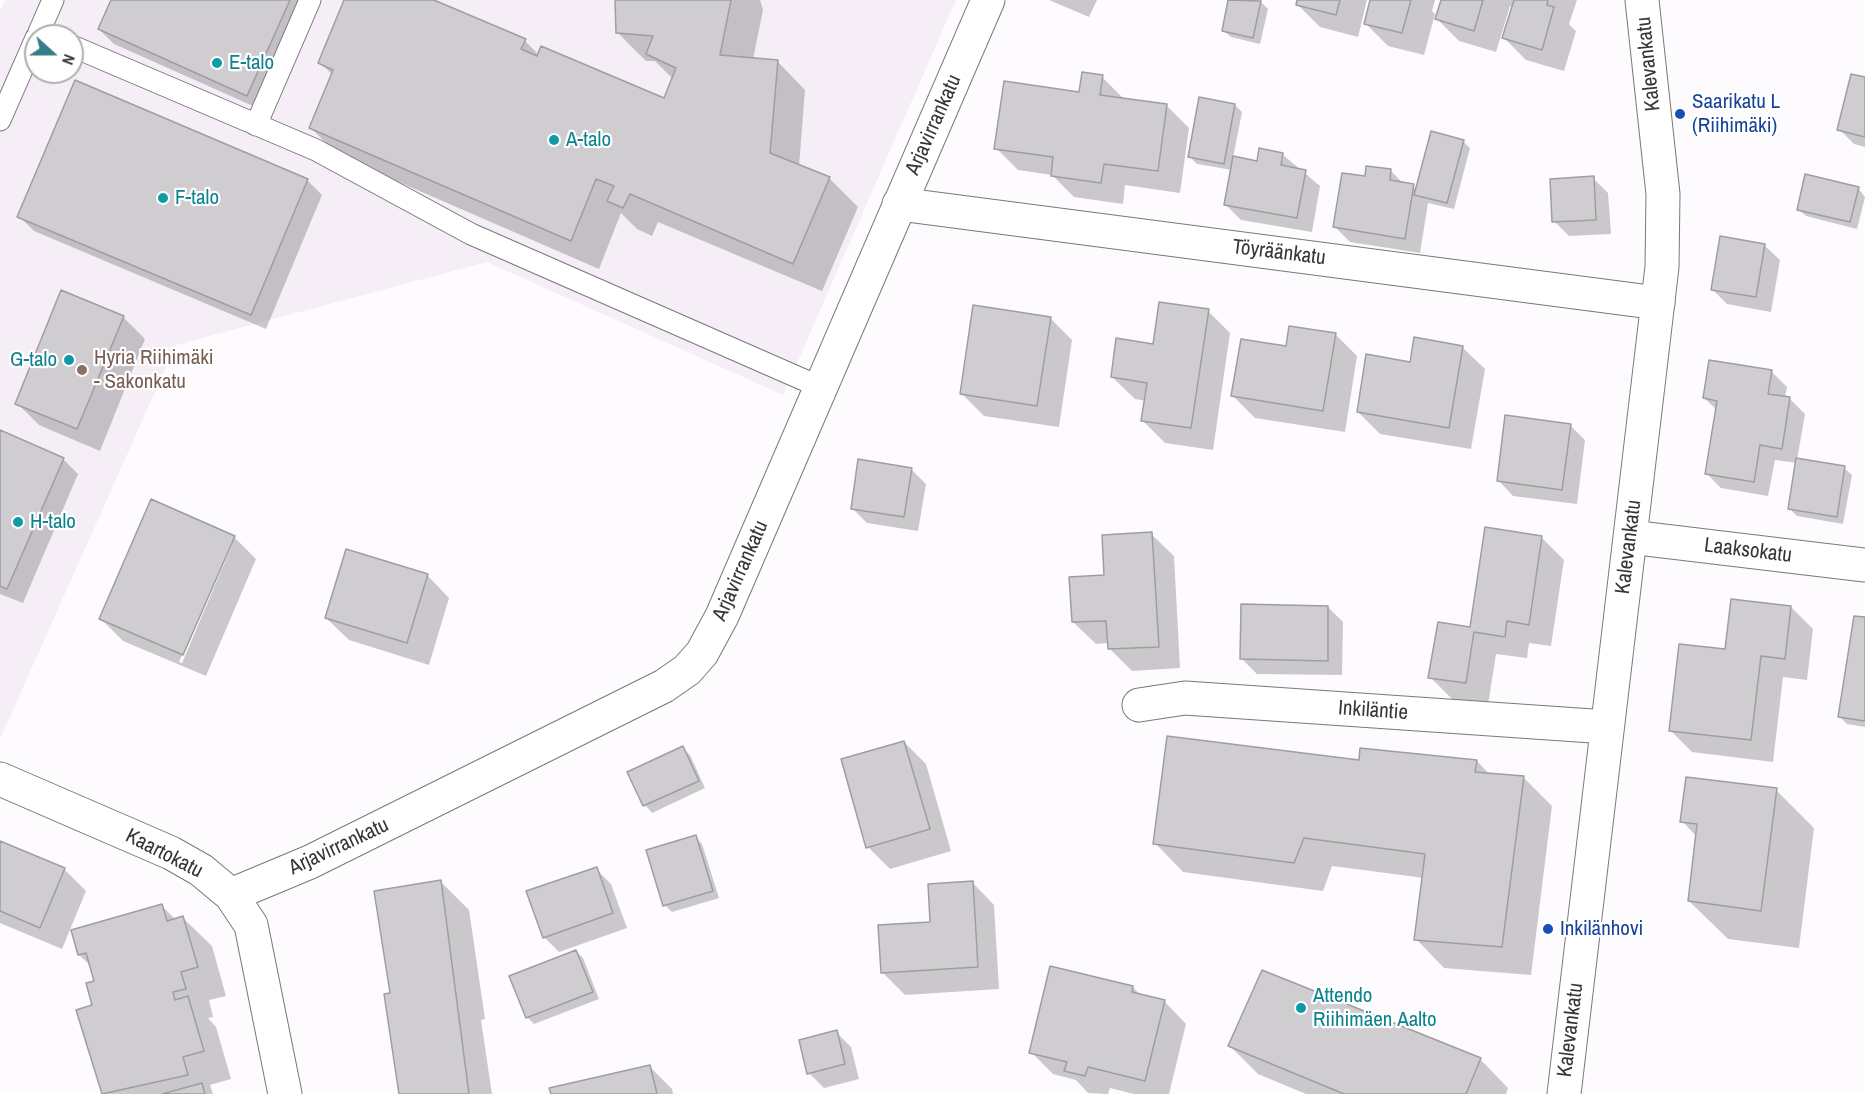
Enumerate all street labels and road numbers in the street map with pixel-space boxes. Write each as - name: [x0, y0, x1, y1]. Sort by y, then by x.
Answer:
- street label: Kalevankatu: [1632, 16, 1666, 112]
- street label: Arjavirrankatu: [901, 71, 967, 179]
- street label: Töyräänkatu: [1231, 235, 1327, 271]
- street label: Kalevankatu: [1611, 498, 1647, 596]
- street label: Arjavirrankatu: [708, 517, 774, 625]
- street label: Laaksokatu: [1703, 533, 1793, 569]
- street label: Inkiläntie: [1337, 696, 1409, 726]
- street label: Arjavirrankatu: [285, 813, 393, 881]
- street label: Kaartokatu: [121, 824, 207, 884]
- street label: Kalevankatu: [1553, 981, 1589, 1079]

